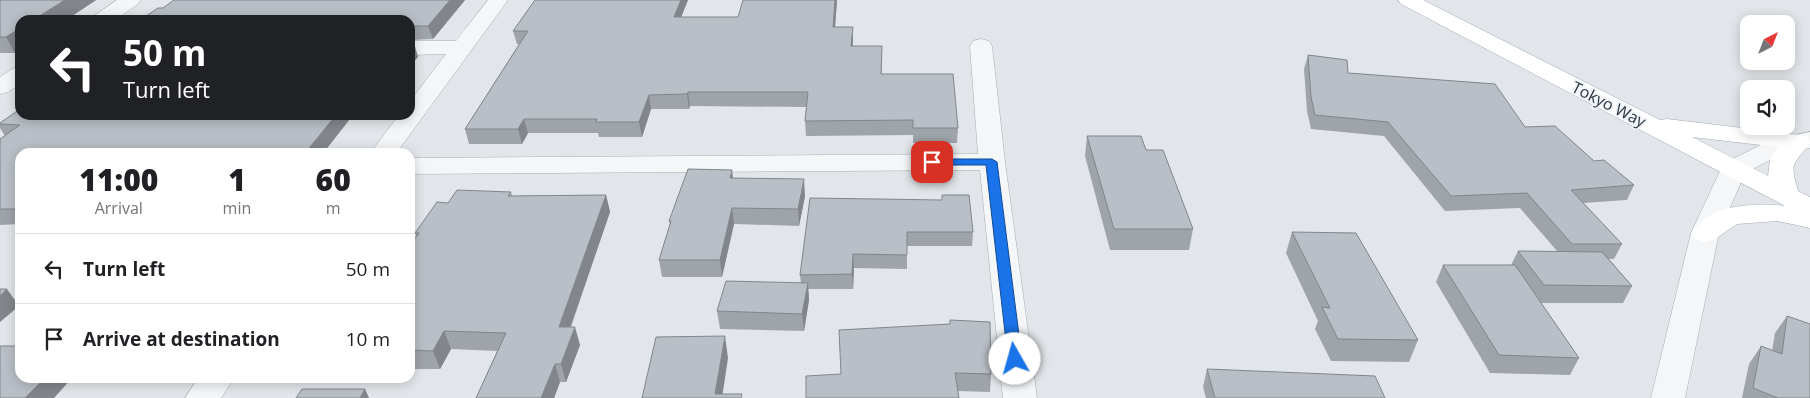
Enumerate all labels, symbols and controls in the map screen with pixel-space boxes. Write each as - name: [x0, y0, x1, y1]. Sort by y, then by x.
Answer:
- north arrow: [1740, 15, 1795, 70]
- map controls: [1740, 15, 1795, 135]
- text: 50 m: [123, 29, 206, 76]
- icon: left: [40, 35, 105, 100]
- text: Turn left: [123, 74, 210, 104]
- street label: Tokyo Way: [1568, 76, 1651, 132]
- button: sound: [1740, 80, 1795, 135]
- pin: [911, 141, 953, 183]
- icon: arrive: [918, 148, 946, 176]
- text: 11:00: [79, 159, 158, 200]
- text: 1: [228, 159, 246, 200]
- text: 60: [316, 159, 351, 200]
- text: Arrival: [95, 197, 143, 219]
- text: min: [223, 197, 251, 219]
- text: m: [326, 197, 341, 219]
- icon: left: [40, 255, 68, 283]
- text: Turn left: [83, 256, 165, 282]
- text: 50 m: [346, 256, 390, 282]
- icon: arrive: [40, 325, 68, 353]
- text: Arrive at destination: [83, 326, 280, 352]
- text: 10 m: [346, 326, 390, 352]
- position arrow: [988, 332, 1040, 384]

